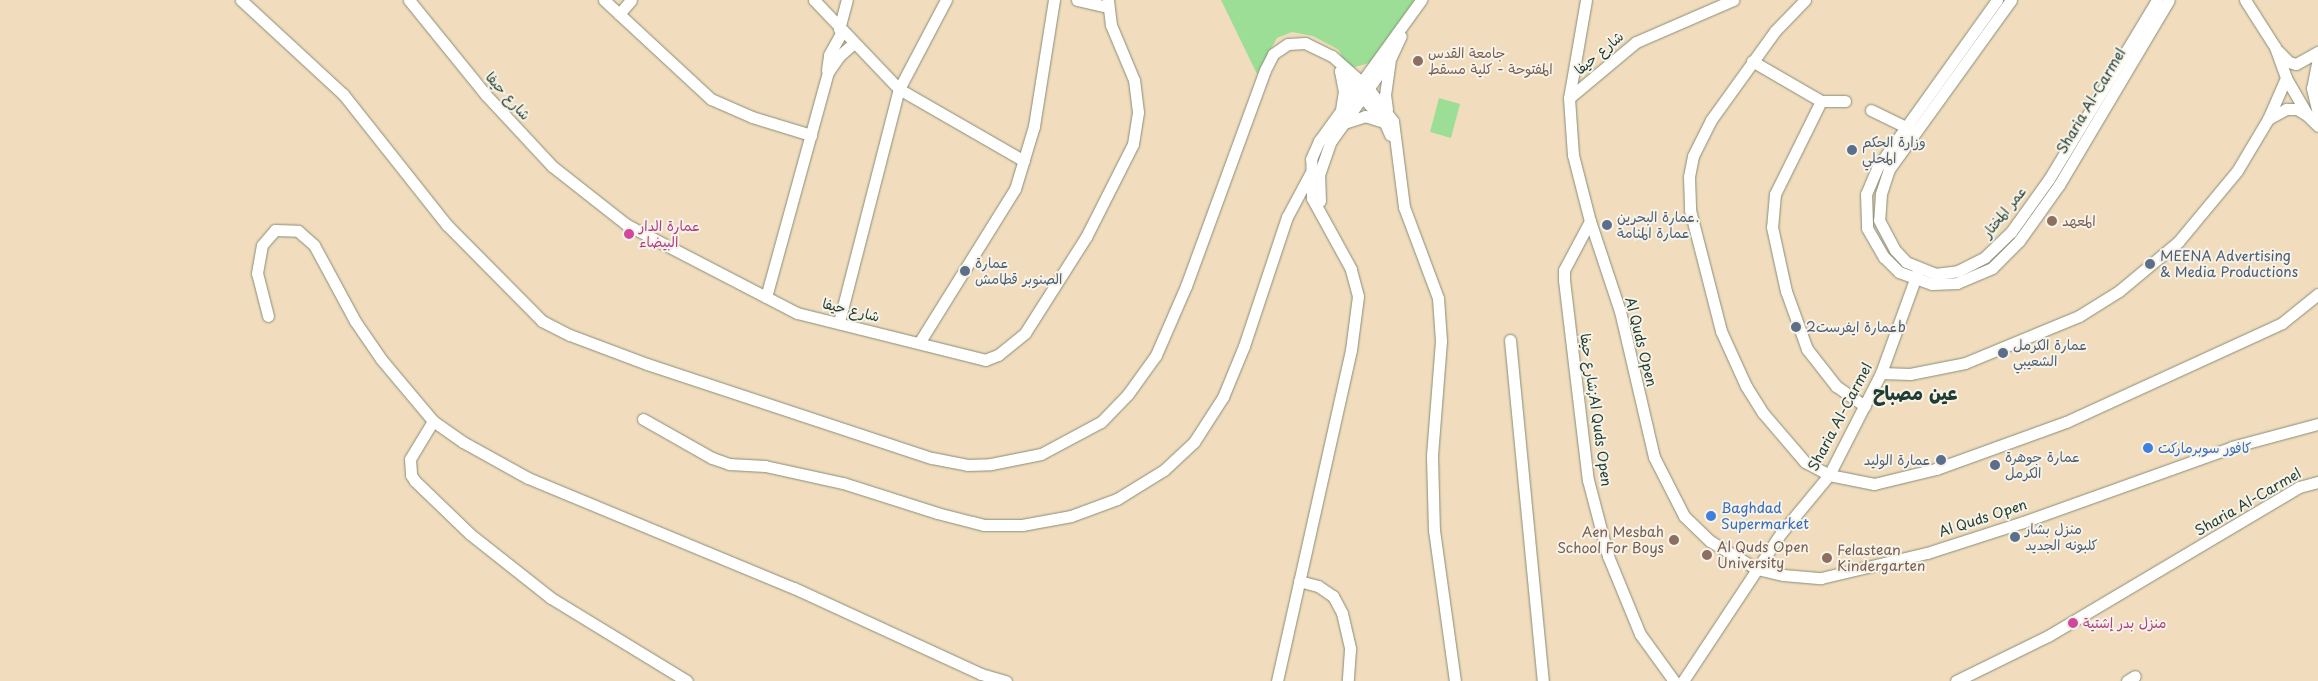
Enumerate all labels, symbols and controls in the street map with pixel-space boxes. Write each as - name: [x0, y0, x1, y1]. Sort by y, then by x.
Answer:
- street label: شارع حيفا: [1571, 28, 1627, 78]
- place label: جامعة القدس المفتوحة - كلية مسقط: [1428, 45, 1553, 78]
- street label: Sharia Al-Carmel: [2053, 45, 2129, 157]
- marker: جامعة القدس المفتوحة - كلية مسقط: [1412, 55, 1424, 67]
- street label: شارع حيفا: [482, 69, 534, 123]
- place label: وزارة الحكم المحلي: [1862, 134, 1926, 166]
- marker: وزارة الحكم المحلي: [1846, 144, 1858, 156]
- street label: عمر المختار: [1978, 183, 2030, 241]
- place label: عمارة البحرين. عمارة المنامة: [1617, 209, 1699, 242]
- place label: المعهد: [2062, 213, 2096, 229]
- marker: المعهد: [2046, 215, 2058, 227]
- place label: عمارة الدار البيضاء: [639, 218, 700, 250]
- marker: عمارة البحرين. عمارة المنامة: [1601, 219, 1613, 231]
- marker: عمارة الدار البيضاء: [623, 228, 635, 240]
- place label: MEENA Advertising & Media Productions: [2160, 248, 2298, 280]
- place label: عمارة الصنوبر قطامش: [975, 255, 1063, 288]
- marker: MEENA Advertising & Media Productions: [2144, 258, 2156, 270]
- marker: عمارة الصنوبر قطامش: [959, 265, 971, 277]
- street label: شارع حيفا: [821, 295, 881, 325]
- street label: Al Quds Open: [1622, 295, 1660, 389]
- place label: عمارة ايفرست2b: [1806, 319, 1906, 335]
- marker: عمارة ايفرست2b: [1790, 321, 1802, 333]
- street label: شارع حيفا;Al Quds Open: [1577, 332, 1615, 488]
- place label: عمارة الكرمل الشعيبي: [2013, 337, 2088, 370]
- marker: عمارة الكرمل الشعيبي: [1997, 347, 2009, 359]
- street label: Sharia Al-Carmel: [1804, 360, 1876, 474]
- district label: عين مصباح: [1873, 382, 1957, 404]
- place label: كافور سوبرماركت: [2158, 440, 2251, 456]
- marker: كافور سوبرماركت: [2142, 442, 2154, 454]
- place label: عمارة جوهرة الكرمل: [2005, 449, 2081, 482]
- place label: عمارة الوليد: [1864, 452, 1931, 468]
- marker: عمارة الوليد: [1935, 454, 1947, 466]
- marker: عمارة جوهرة الكرمل: [1989, 459, 2001, 471]
- street label: Sharia Al-Carmel: [2192, 465, 2304, 539]
- street label: Al Quds Open: [1936, 496, 2030, 540]
- place label: Baghdad Supermarket: [1721, 500, 1809, 532]
- marker: Baghdad Supermarket: [1705, 510, 1717, 522]
- place label: منزل بشار كلبونه الجديد: [2025, 521, 2098, 554]
- place label: Aen Mesbah School For Boys: [1557, 524, 1664, 556]
- marker: منزل بشار كلبونه الجديد: [2009, 531, 2021, 543]
- marker: Aen Mesbah School For Boys: [1668, 534, 1680, 546]
- place label: Al Quds Open University: [1717, 539, 1810, 572]
- place label: Felastean Kindergarten: [1837, 542, 1925, 574]
- marker: Al Quds Open University: [1701, 549, 1713, 561]
- marker: Felastean Kindergarten: [1821, 552, 1833, 564]
- place label: منزل بدر إشتية: [2083, 615, 2166, 631]
- marker: منزل بدر إشتية: [2067, 617, 2079, 629]

